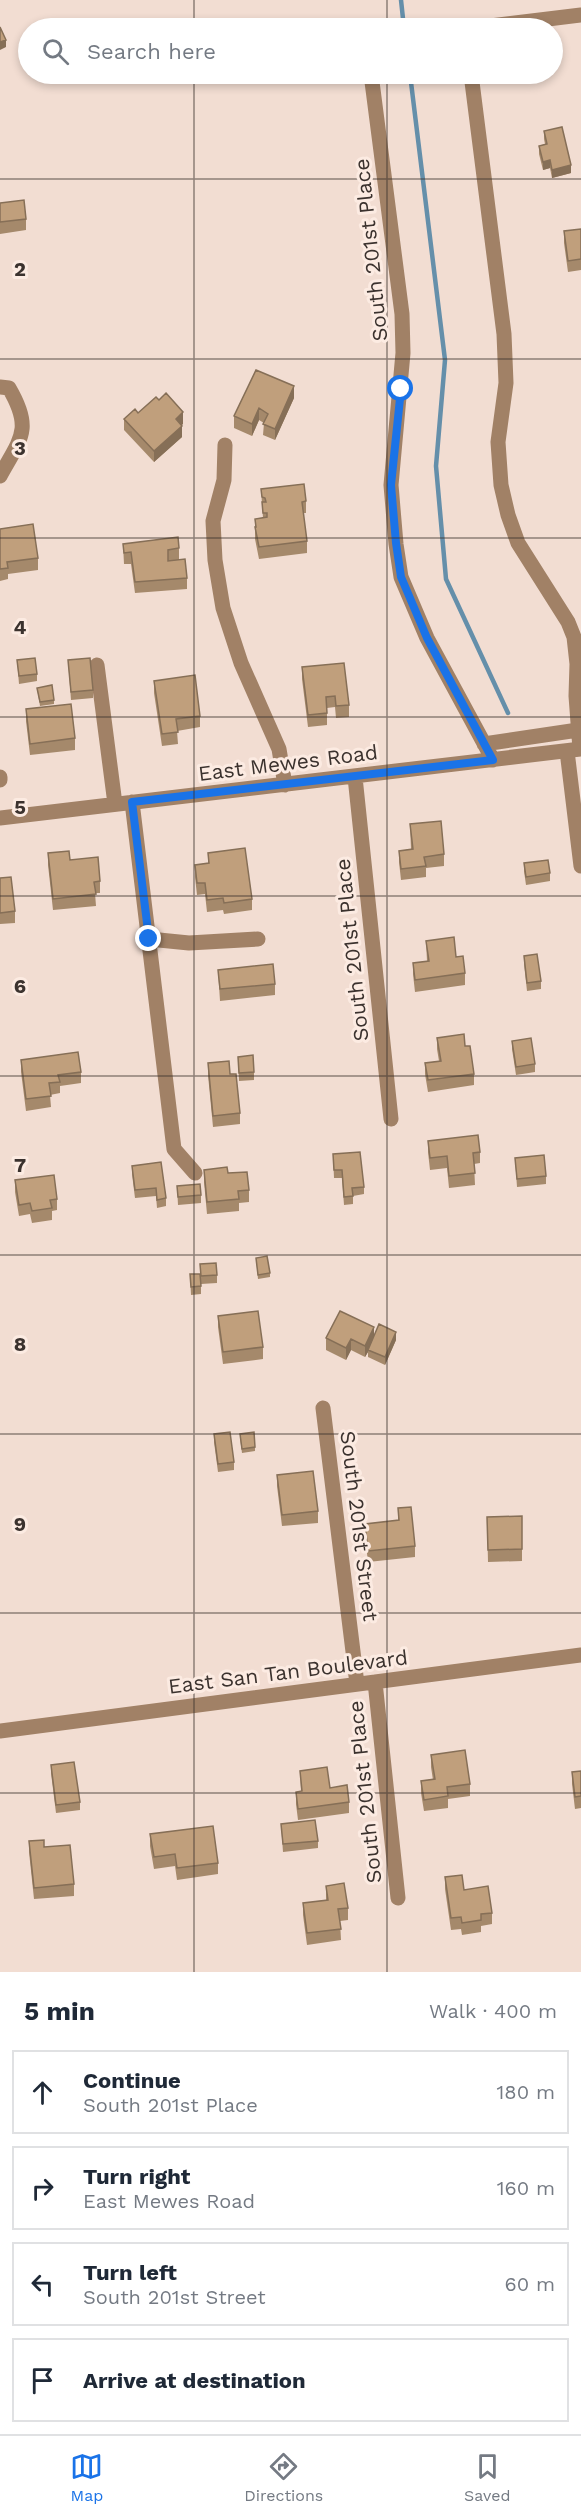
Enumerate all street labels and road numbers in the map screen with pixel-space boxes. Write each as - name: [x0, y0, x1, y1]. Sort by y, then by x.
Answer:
- street label: South 201st Place: [348, 157, 393, 343]
- street label: East Mewes Road: [197, 739, 379, 786]
- street label: South 201st Place: [329, 857, 374, 1043]
- street label: South 201st Street: [335, 1429, 384, 1623]
- street label: East San Tan Boulevard: [167, 1644, 409, 1699]
- street label: South 201st Place: [342, 1699, 387, 1885]

